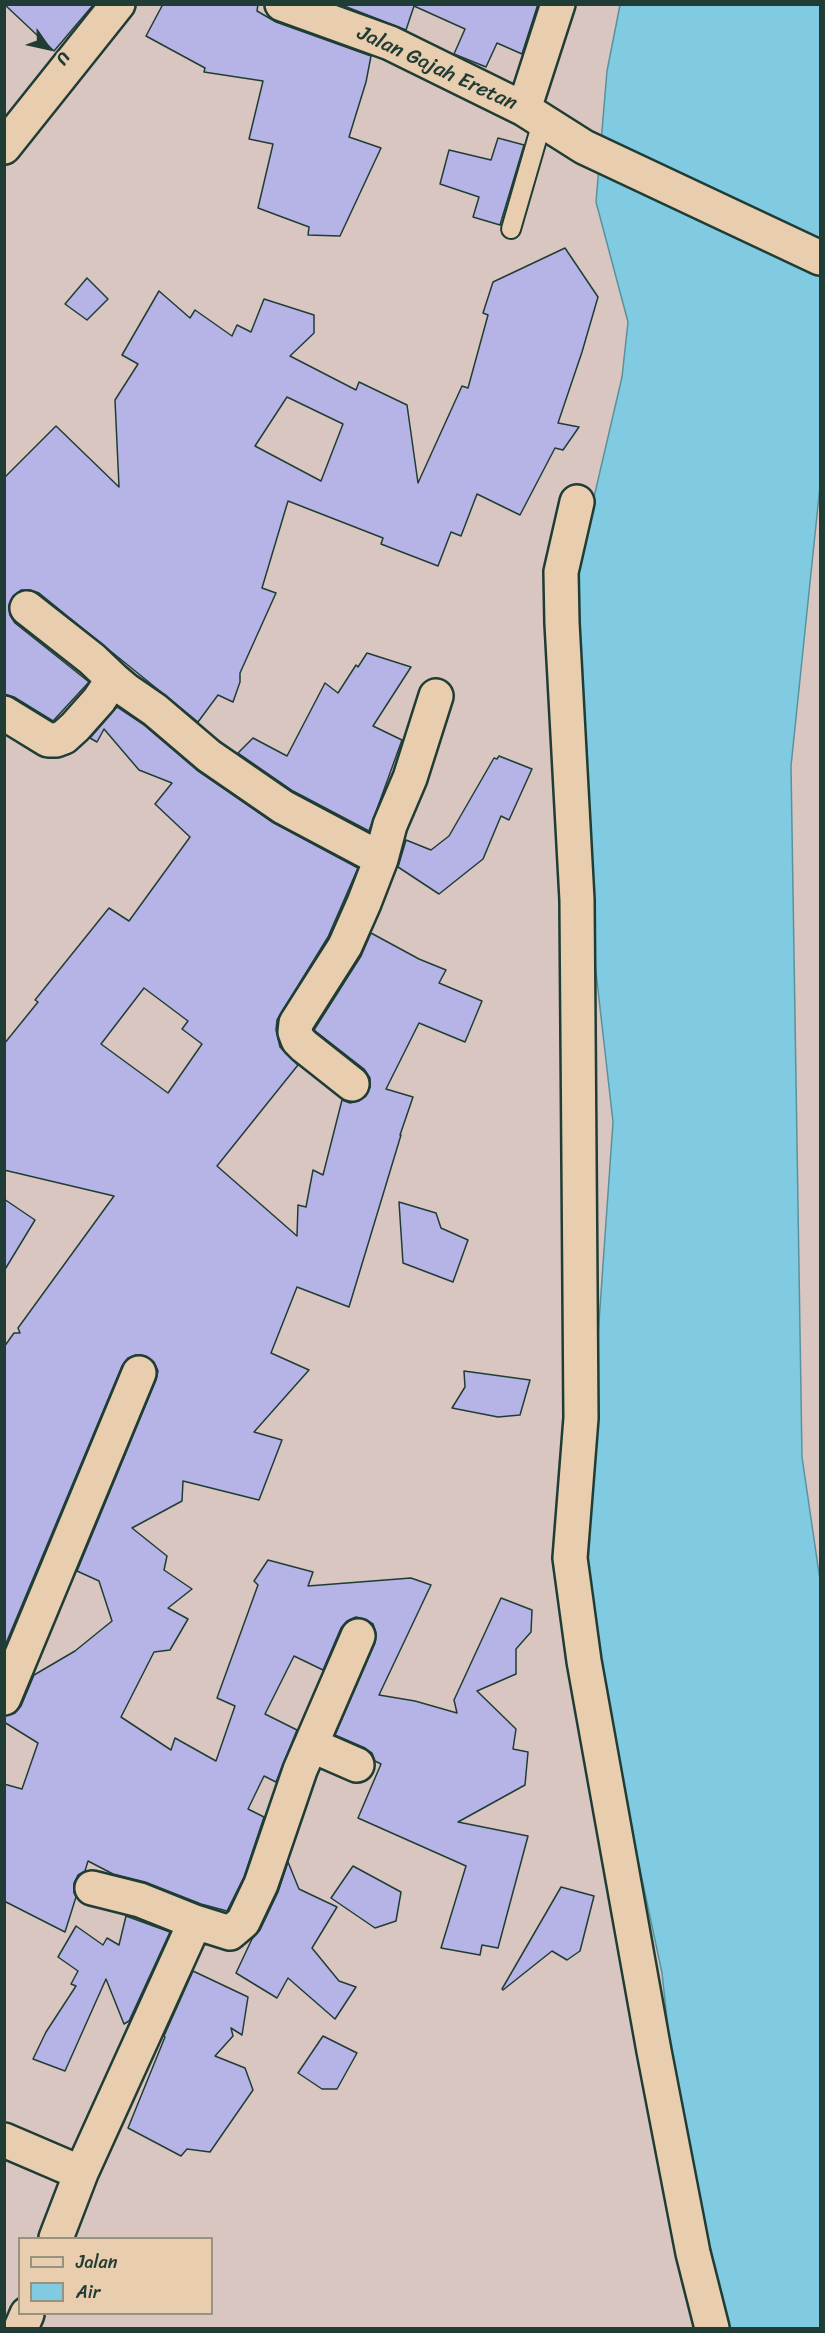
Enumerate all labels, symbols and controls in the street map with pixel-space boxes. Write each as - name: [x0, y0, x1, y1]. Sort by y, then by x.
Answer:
- north arrow: [18, 18, 78, 78]
- street label: Jalan Gajah Eretan: [353, 21, 521, 117]
- text: U: [48, 46, 78, 71]
- legend: [18, 2237, 213, 2315]
- text: Jalan: [76, 2246, 117, 2278]
- text: Air: [76, 2276, 100, 2308]

